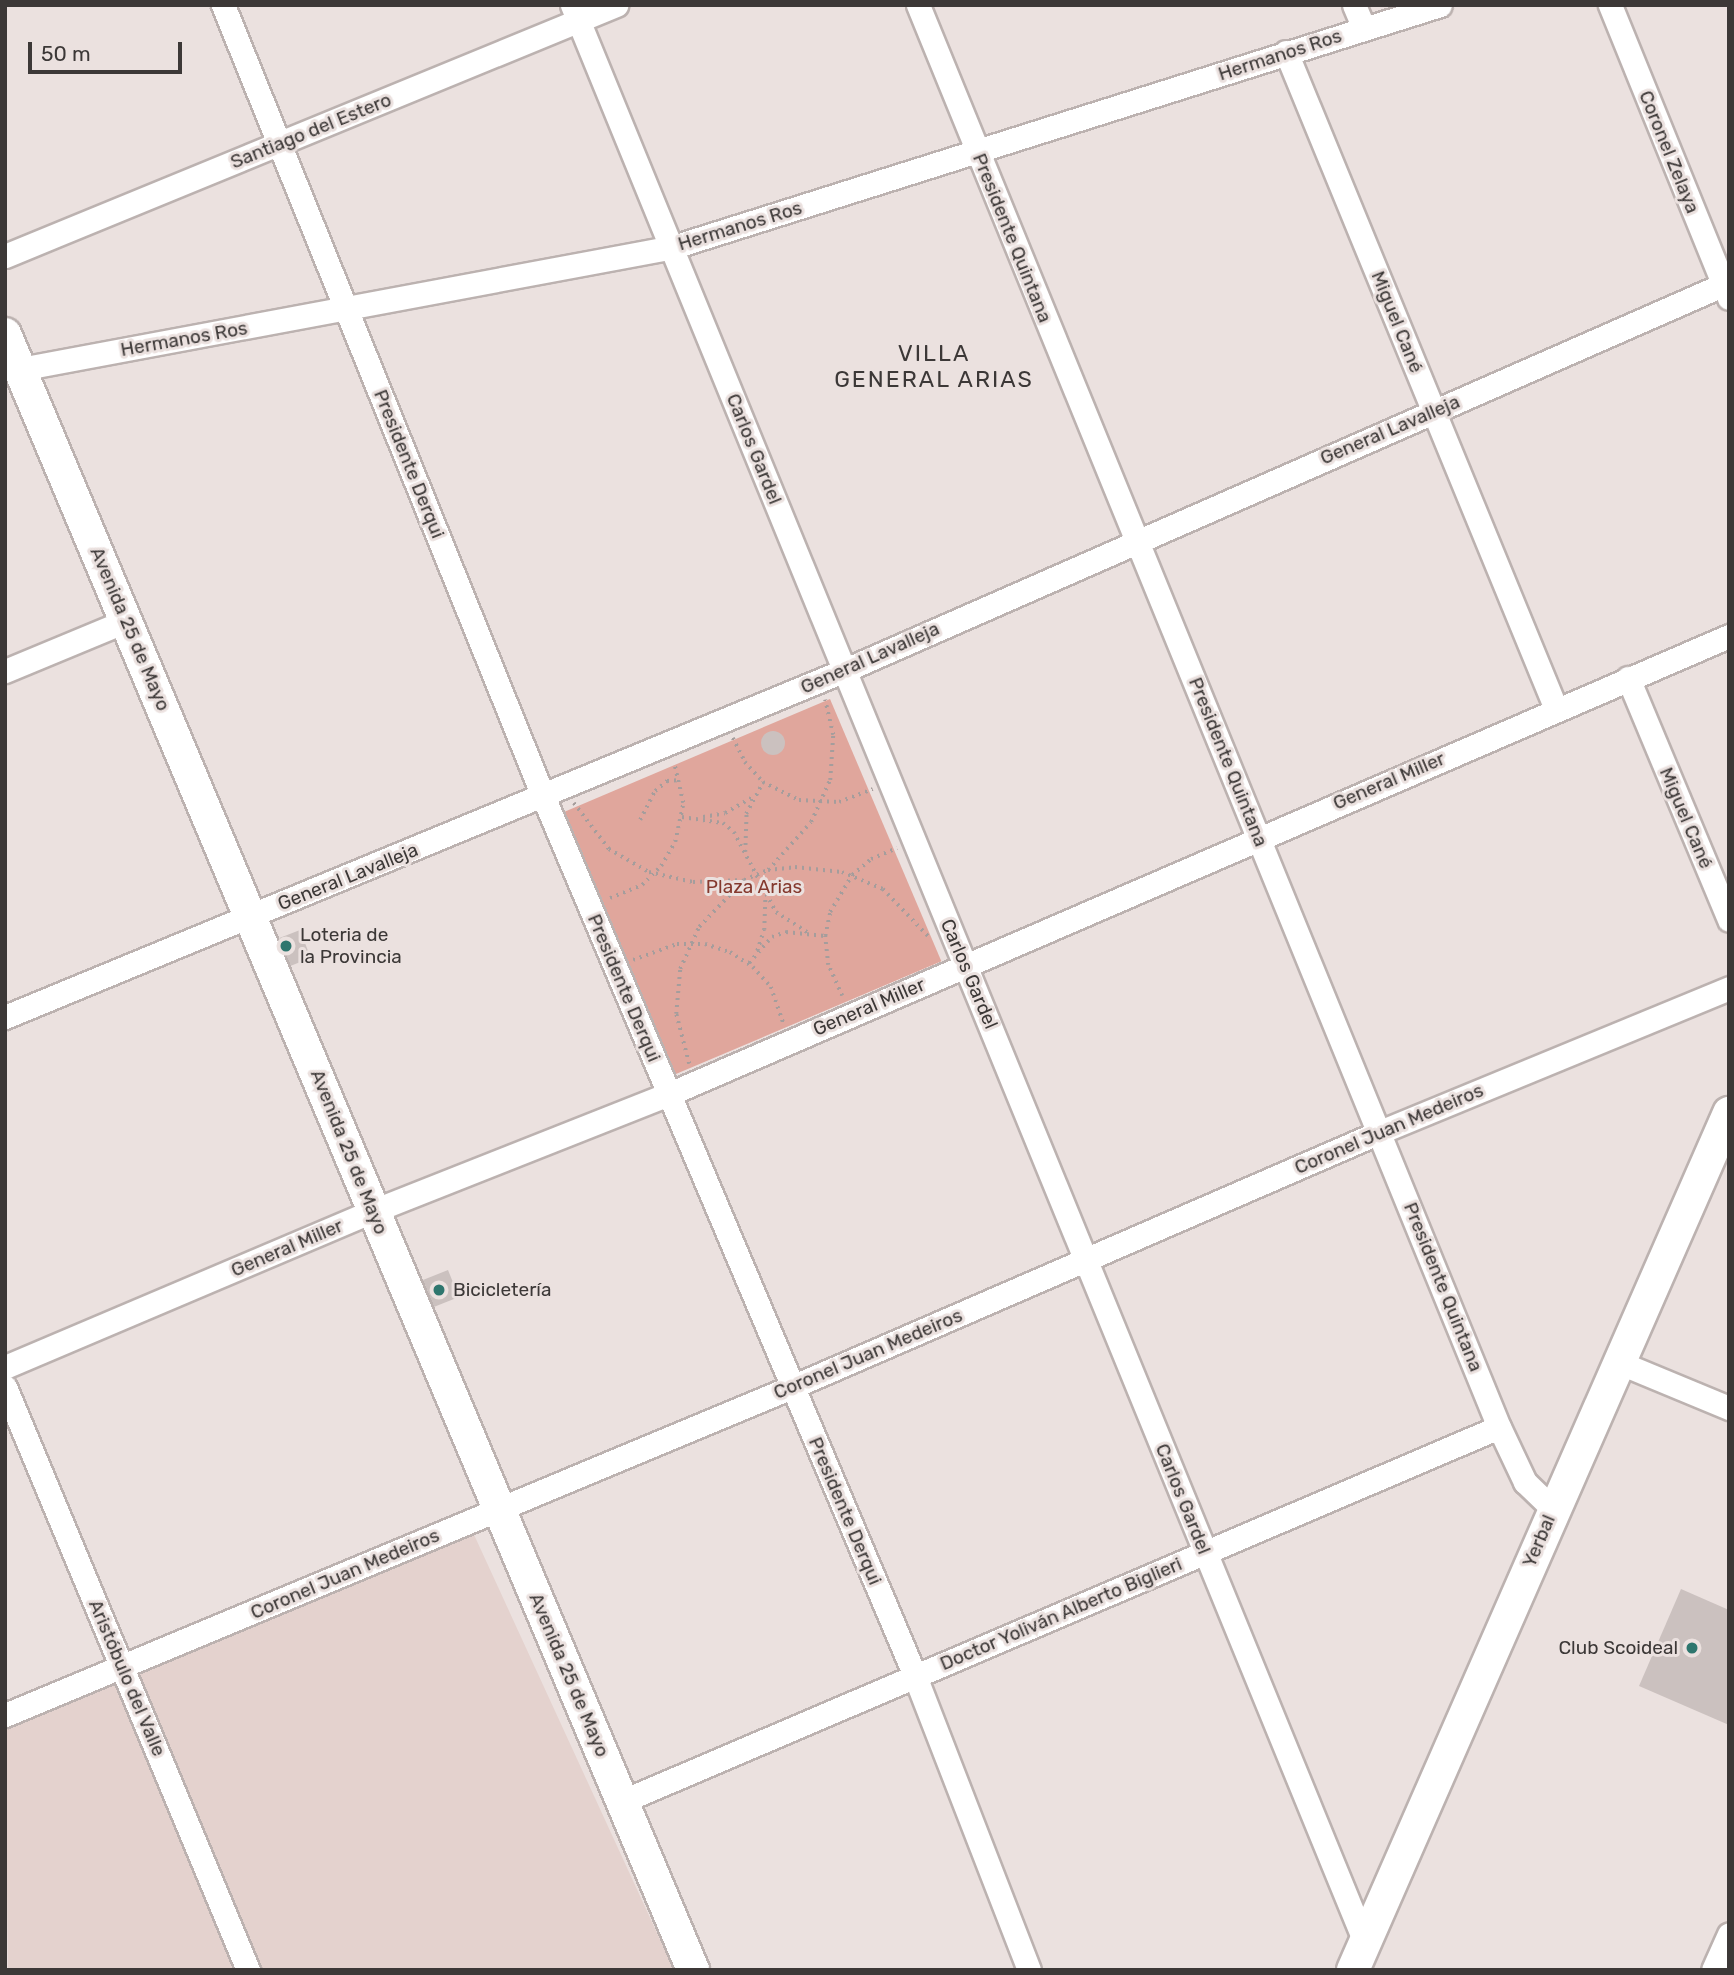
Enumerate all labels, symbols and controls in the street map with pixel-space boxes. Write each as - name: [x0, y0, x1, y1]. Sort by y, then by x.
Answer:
- street label: Hermanos Ros: [1215, 24, 1345, 86]
- scale bar: [32, 28, 186, 72]
- text: 50 m: [41, 41, 91, 66]
- street label: Coronel Zelaya: [1634, 87, 1704, 217]
- street label: Santiago del Estero: [227, 88, 395, 174]
- street label: Presidente Quintana: [968, 150, 1056, 326]
- street label: Hermanos Ros: [675, 196, 805, 256]
- street label: Miguel Cané: [1366, 268, 1428, 376]
- street label: Hermanos Ros: [119, 317, 249, 361]
- district label: VILLA GENERAL ARIAS: [835, 339, 1033, 393]
- street label: Presidente Derqui: [369, 386, 449, 542]
- street label: Carlos Gardel: [721, 390, 787, 508]
- street label: General Lavalleja: [1317, 390, 1463, 470]
- street label: Avenida 25 de Mayo: [85, 544, 175, 714]
- street label: General Lavalleja: [797, 617, 943, 699]
- street label: Presidente Quintana: [1184, 674, 1272, 850]
- street label: General Miller: [1330, 747, 1448, 815]
- street label: Miguel Cané: [1654, 764, 1718, 872]
- street label: General Lavalleja: [274, 838, 422, 916]
- park label: Plaza Arias: [706, 876, 802, 898]
- street label: Presidente Derqui: [583, 911, 665, 1065]
- street label: Carlos Gardel: [936, 916, 1002, 1032]
- place label: Loteria de la Provincia: [300, 924, 402, 968]
- marker: Loteria de la Provincia: [278, 938, 294, 954]
- street label: General Miller: [810, 973, 928, 1041]
- street label: Avenida 25 de Mayo: [306, 1066, 392, 1238]
- street label: Coronel Juan Medeiros: [1291, 1079, 1487, 1179]
- street label: Presidente Quintana: [1399, 1199, 1487, 1375]
- street label: General Miller: [228, 1214, 346, 1282]
- place label: Bicicletería: [453, 1279, 551, 1301]
- marker: Bicicletería: [431, 1282, 447, 1298]
- street label: Coronel Juan Medeiros: [770, 1304, 966, 1404]
- street label: Presidente Derqui: [804, 1434, 886, 1588]
- street label: Carlos Gardel: [1150, 1440, 1216, 1558]
- street label: Yerbal: [1518, 1511, 1560, 1571]
- street label: Coronel Juan Medeiros: [247, 1524, 443, 1624]
- street label: Doctor Yoliván Alberto Biglieri: [936, 1552, 1186, 1676]
- street label: Avenida 25 de Mayo: [524, 1590, 614, 1760]
- street label: Aristóbulo del Valle: [84, 1596, 170, 1760]
- place label: Club Scoideal: [1558, 1637, 1678, 1659]
- marker: Club Scoideal: [1684, 1640, 1700, 1656]

